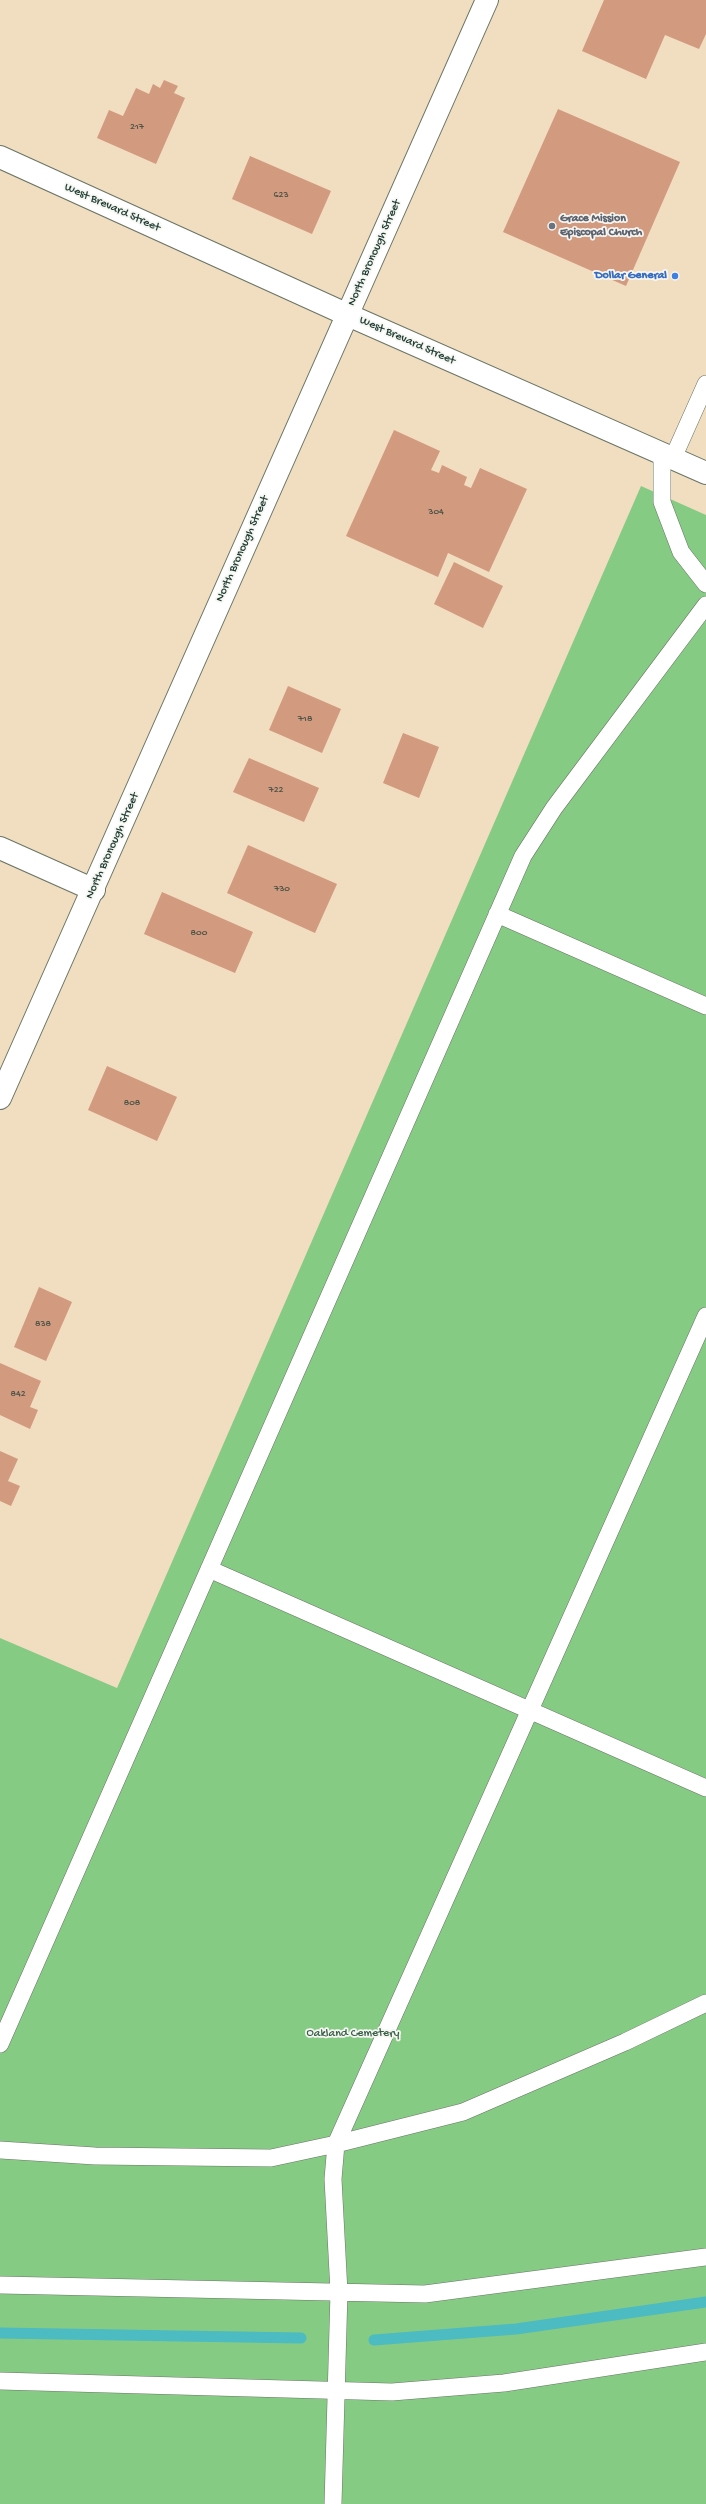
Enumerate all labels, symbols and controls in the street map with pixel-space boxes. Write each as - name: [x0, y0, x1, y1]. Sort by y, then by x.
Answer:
- house number: 217: [130, 121, 144, 133]
- street label: West Brevard Street: [62, 180, 162, 236]
- house number: 623: [273, 189, 289, 201]
- street label: North Bronough Street: [345, 198, 405, 308]
- place label: Grace Mission Episcopal Church: [560, 212, 642, 240]
- marker: Grace Mission Episcopal Church: [547, 221, 557, 231]
- place label: Dollar General: [595, 269, 667, 283]
- marker: Dollar General: [670, 271, 680, 281]
- street label: West Brevard Street: [357, 313, 457, 369]
- street label: North Bronough Street: [213, 494, 273, 604]
- house number: 304: [428, 506, 444, 518]
- house number: 718: [298, 713, 312, 725]
- house number: 722: [268, 784, 284, 796]
- street label: North Bronough Street: [83, 791, 143, 901]
- house number: 730: [274, 883, 290, 895]
- house number: 800: [191, 927, 207, 939]
- house number: 808: [124, 1097, 140, 1109]
- house number: 838: [35, 1318, 51, 1330]
- house number: 842: [10, 1388, 26, 1400]
- park label: Oakland Cemetery: [307, 2027, 399, 2041]

